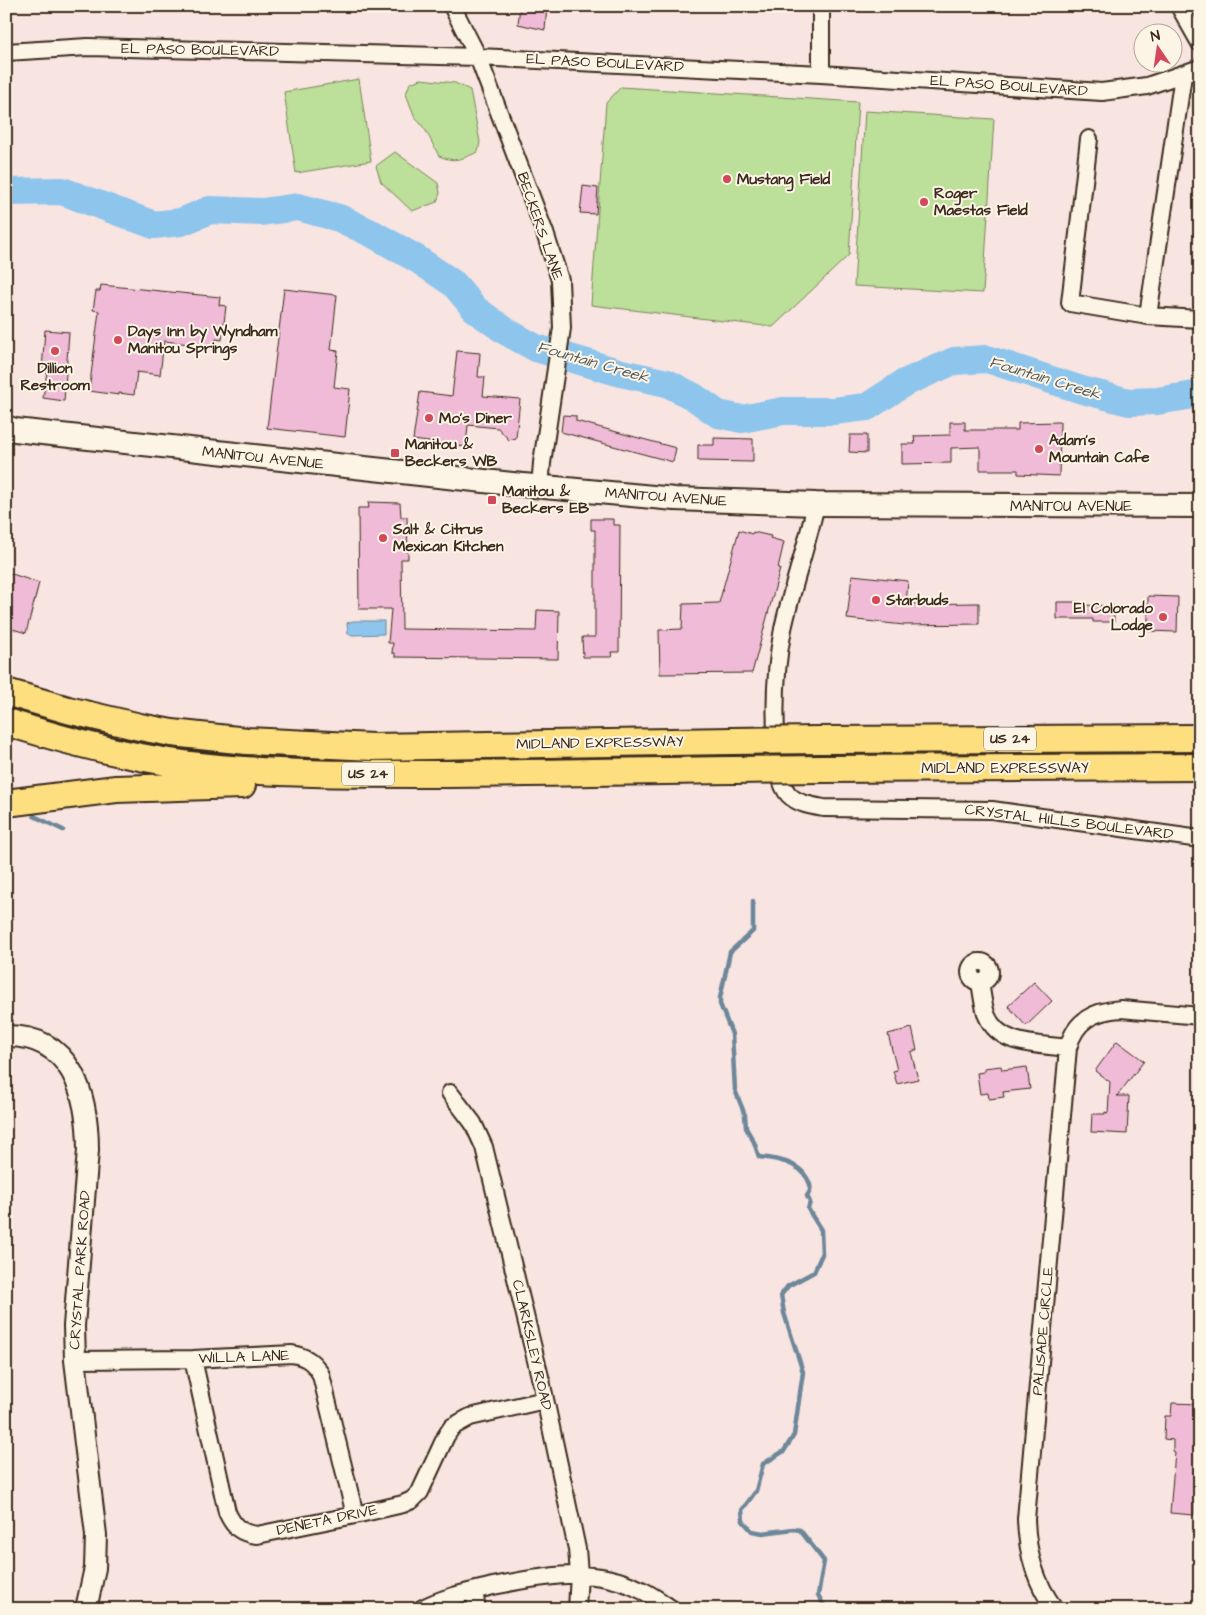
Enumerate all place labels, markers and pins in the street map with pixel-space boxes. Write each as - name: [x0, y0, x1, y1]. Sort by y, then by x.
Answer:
- place label: Mustang Field: [737, 169, 831, 192]
- marker: Mustang Field: [721, 173, 733, 185]
- place label: Roger Maestas Field: [934, 183, 1028, 221]
- marker: Roger Maestas Field: [918, 196, 930, 208]
- place label: Days Inn by Wyndham Manitou Springs: [128, 321, 278, 361]
- marker: Days Inn by Wyndham Manitou Springs: [112, 334, 124, 346]
- marker: Dillion Restroom: [49, 345, 61, 357]
- place label: Dillion Restroom: [20, 358, 90, 396]
- place label: Mo's Diner: [439, 408, 512, 429]
- marker: Mo's Diner: [423, 412, 435, 424]
- place label: Adam's Mountain Cafe: [1049, 430, 1150, 468]
- place label: Manitou & Beckers WB: [405, 434, 498, 472]
- marker: Adam's Mountain Cafe: [1033, 443, 1045, 455]
- marker: Manitou & Beckers WB: [389, 447, 401, 459]
- place label: Manitou & Beckers EB: [502, 481, 589, 519]
- marker: Manitou & Beckers EB: [486, 494, 498, 506]
- place label: Salt & Citrus Mexican Kitchen: [392, 519, 504, 557]
- marker: Salt & Citrus Mexican Kitchen: [377, 532, 389, 544]
- place label: Starbuds: [885, 590, 949, 611]
- marker: Starbuds: [870, 594, 882, 606]
- place label: El Colorado Lodge: [1074, 598, 1154, 638]
- marker: El Colorado Lodge: [1157, 611, 1169, 623]

